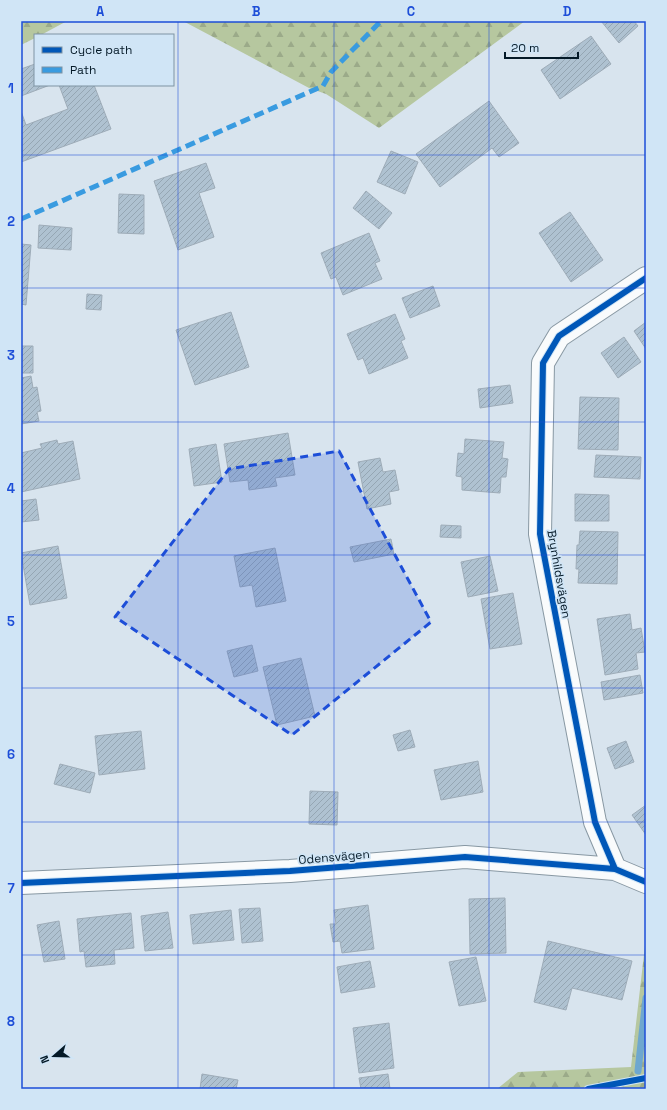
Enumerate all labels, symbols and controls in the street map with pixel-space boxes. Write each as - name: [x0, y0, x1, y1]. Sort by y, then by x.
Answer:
- text: A: [96, 3, 105, 20]
- text: B: [252, 3, 261, 20]
- text: C: [407, 3, 415, 20]
- text: D: [563, 3, 572, 20]
- legend: [34, 34, 174, 86]
- scale bar: [505, 34, 578, 60]
- text: 20 m: [511, 40, 539, 56]
- text: Cycle path: [70, 42, 132, 58]
- text: Path: [70, 62, 96, 78]
- text: 1: [8, 80, 14, 97]
- text: 2: [7, 213, 15, 230]
- text: 3: [7, 347, 15, 364]
- text: 4: [7, 480, 15, 497]
- street label: Brynhildsvägen: [543, 529, 575, 619]
- text: 5: [7, 613, 15, 630]
- text: 6: [7, 746, 15, 763]
- street label: Odensvägen: [298, 846, 370, 868]
- text: 7: [7, 880, 15, 897]
- text: 8: [7, 1013, 15, 1030]
- north arrow: [34, 1036, 74, 1076]
- text: N: [37, 1054, 52, 1065]

